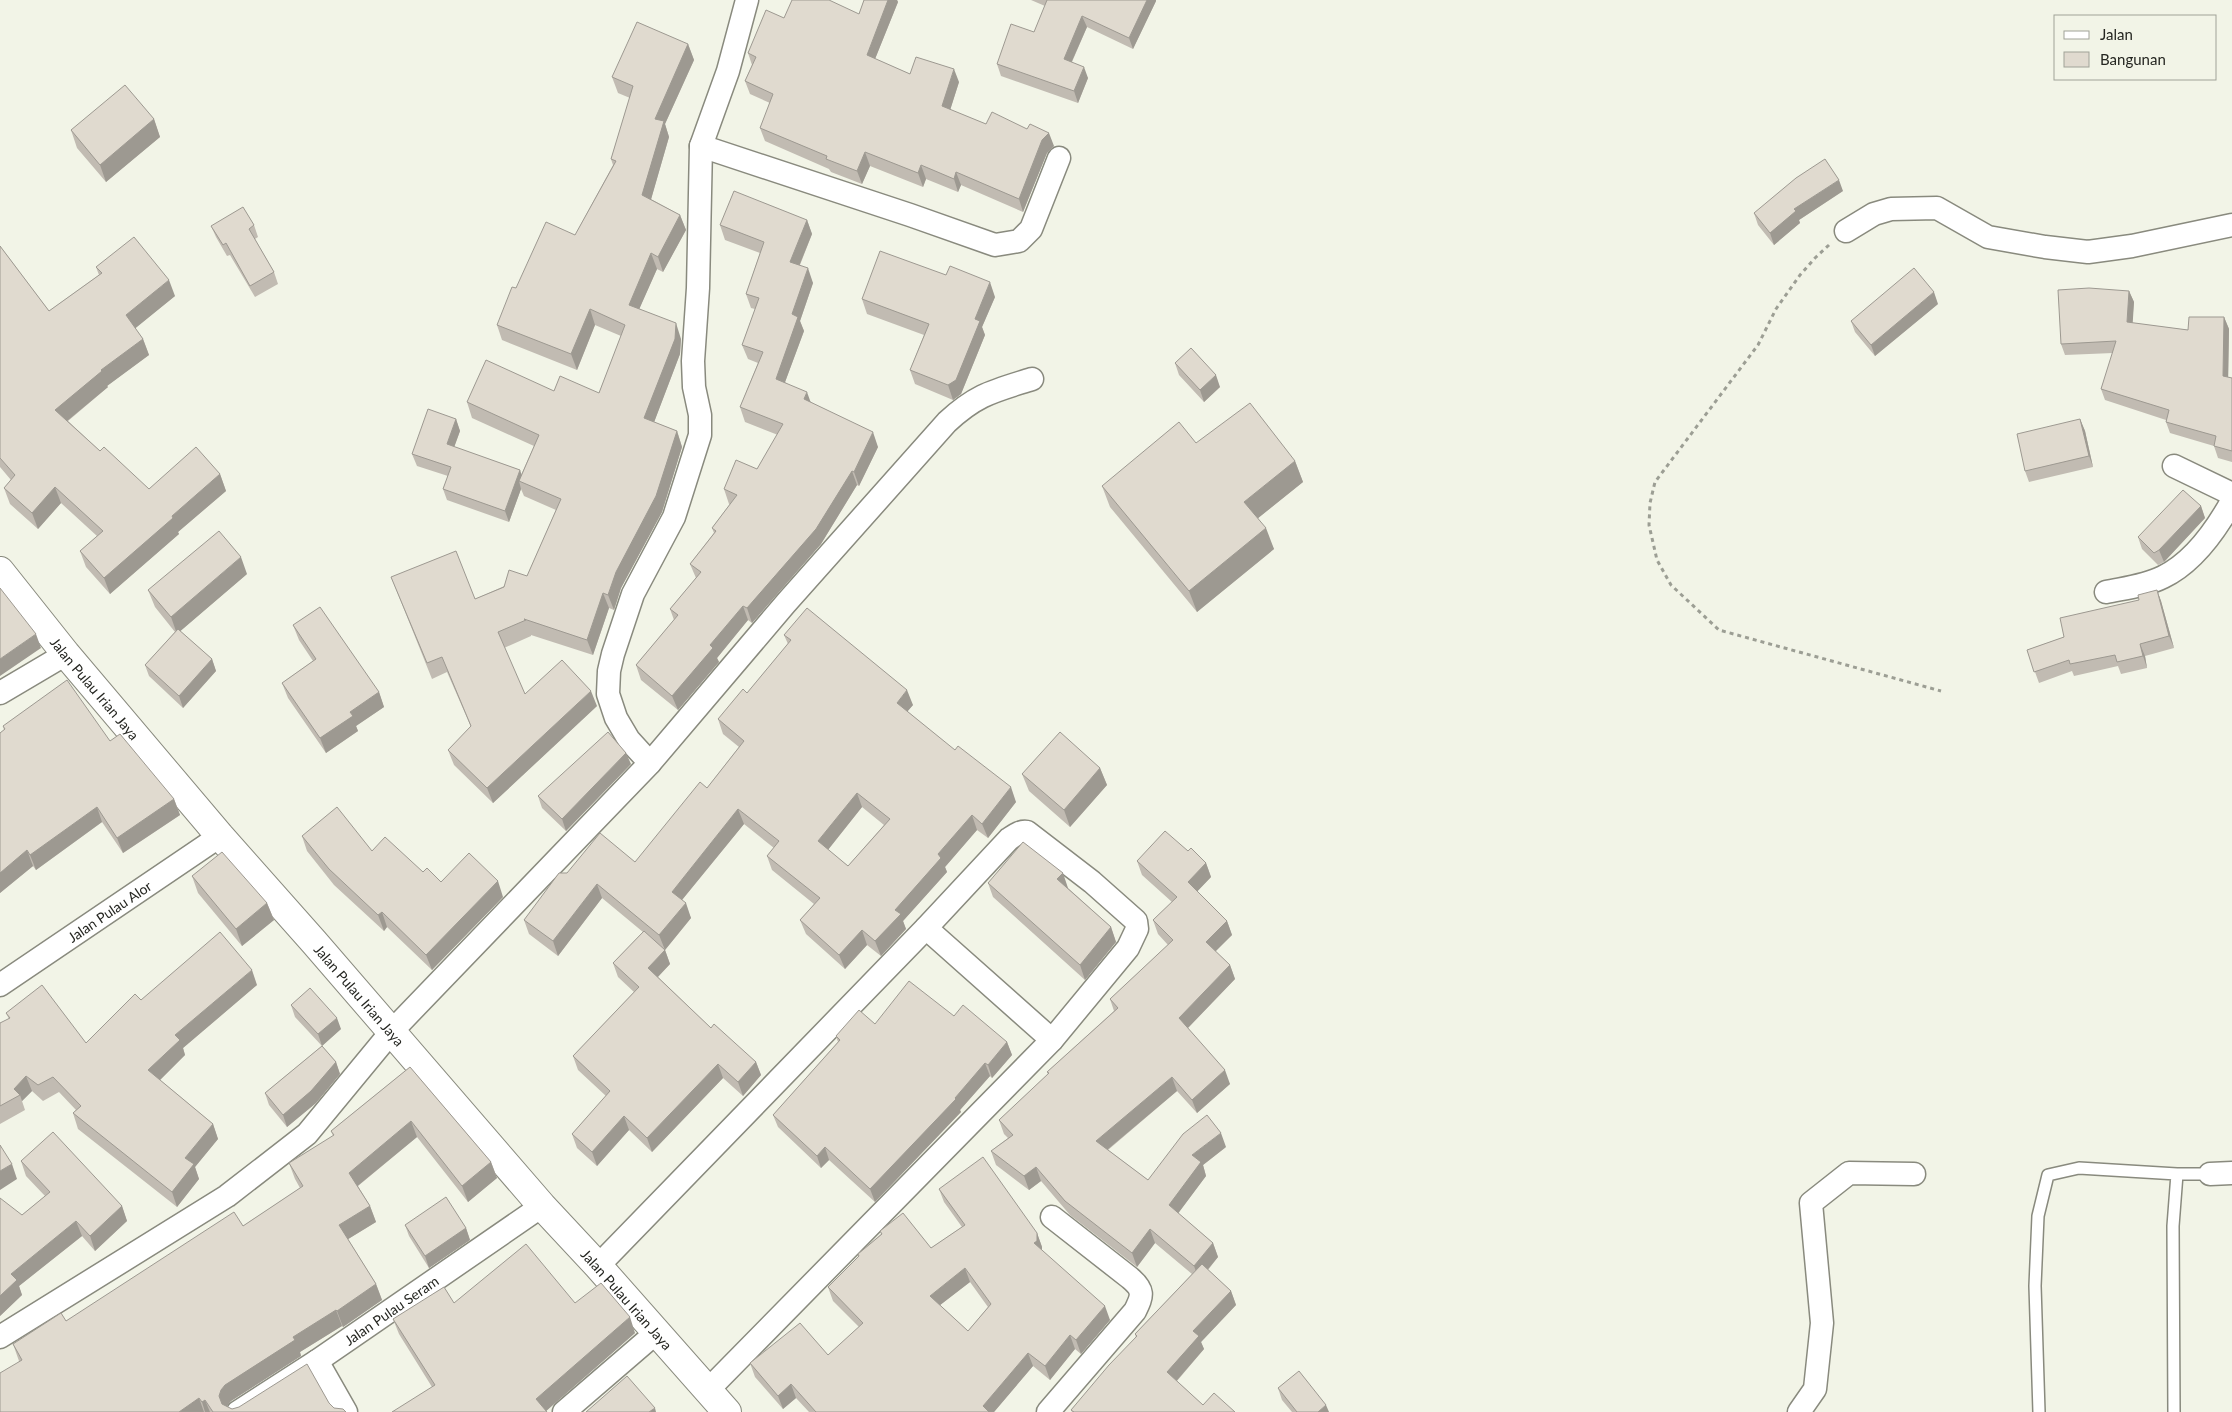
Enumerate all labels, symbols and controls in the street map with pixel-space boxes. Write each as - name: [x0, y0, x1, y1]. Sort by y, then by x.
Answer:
- legend: [2054, 15, 2217, 80]
- text: Jalan: [2100, 25, 2133, 43]
- text: Bangunan: [2100, 50, 2166, 68]
- street label: Jalan Pulau Irian Jaya: [47, 633, 143, 743]
- street label: Jalan Pulau Alor: [64, 877, 154, 945]
- street label: Jalan Pulau Irian Jaya: [311, 941, 408, 1049]
- street label: Jalan Pulau Irian Jaya: [578, 1245, 676, 1353]
- street label: Jalan Pulau Seram: [341, 1272, 441, 1348]

